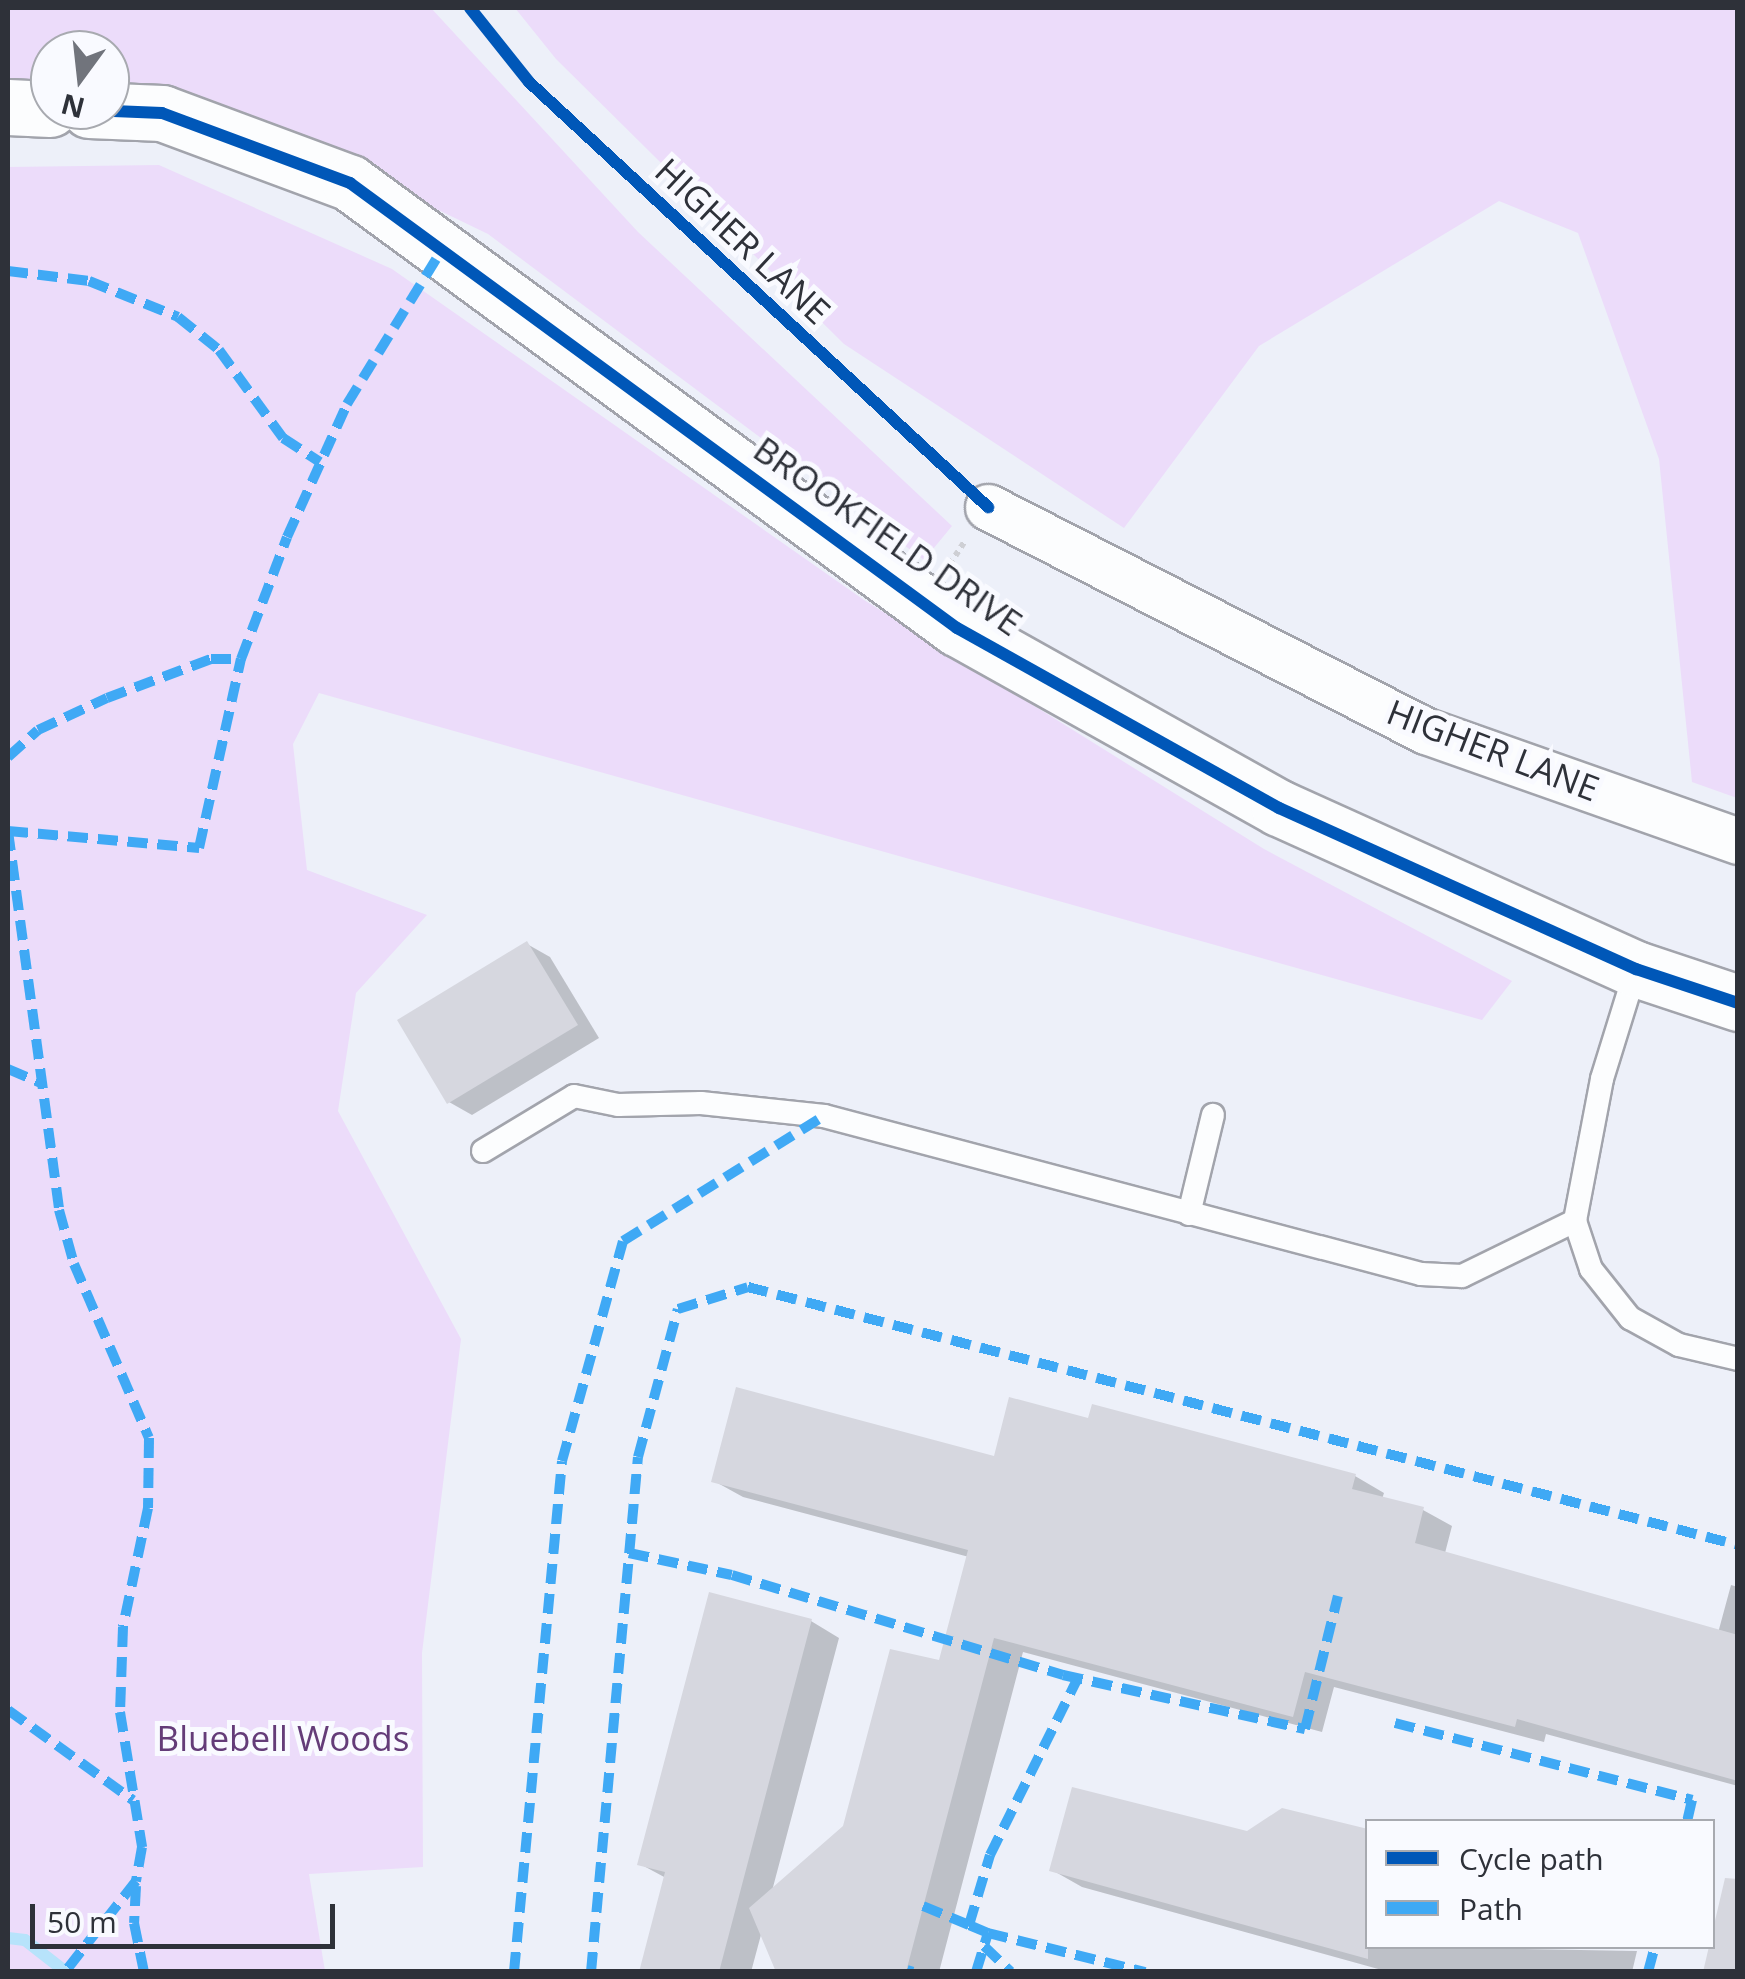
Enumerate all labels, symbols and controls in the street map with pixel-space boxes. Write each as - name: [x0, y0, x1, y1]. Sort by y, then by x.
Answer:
- north arrow: [30, 30, 130, 130]
- text: N: [57, 86, 89, 128]
- street label: HIGHER LANE: [647, 150, 839, 332]
- street label: BROOKFIELD DRIVE: [746, 428, 1030, 644]
- street label: HIGHER LANE: [1381, 690, 1605, 810]
- park label: Bluebell Woods: [157, 1717, 409, 1759]
- legend: [1365, 1819, 1715, 1949]
- text: Cycle path: [1459, 1838, 1604, 1879]
- scale bar: [35, 1884, 340, 1946]
- text: Path: [1459, 1888, 1523, 1929]
- text: 50 m: [47, 1901, 117, 1942]

